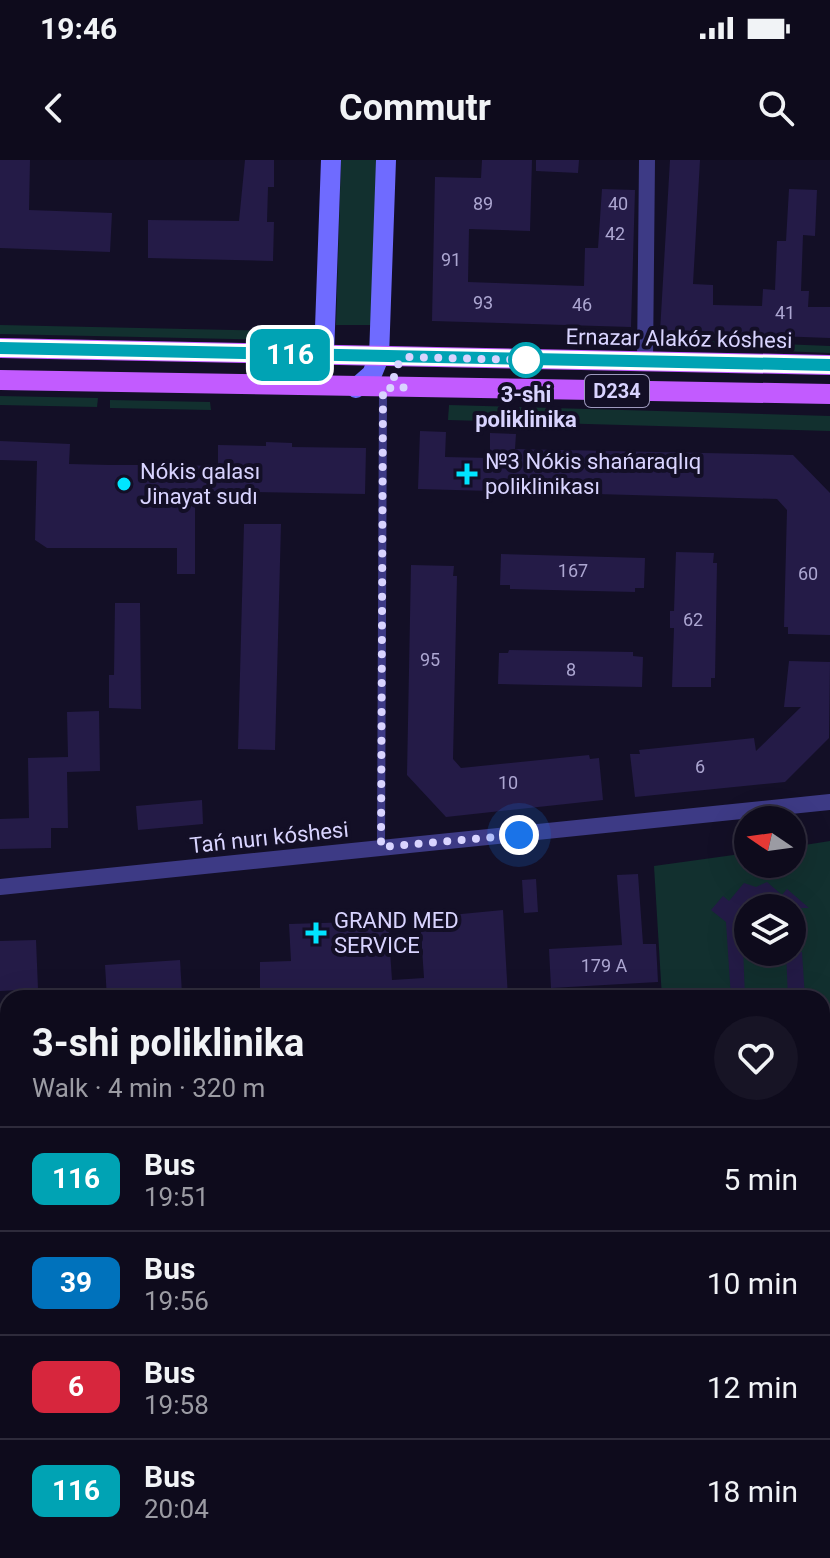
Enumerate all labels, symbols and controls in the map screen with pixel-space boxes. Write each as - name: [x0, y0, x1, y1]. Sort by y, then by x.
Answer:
- text: 19:46: [40, 11, 117, 46]
- icon: back: [32, 86, 76, 130]
- icon: search: [754, 86, 798, 130]
- text: Commutr: [339, 87, 491, 129]
- house number: 89: [473, 193, 493, 214]
- house number: 40: [608, 193, 628, 214]
- house number: 42: [605, 223, 625, 244]
- house number: 91: [441, 249, 461, 270]
- house number: 93: [473, 292, 493, 313]
- house number: 46: [572, 294, 592, 315]
- house number: 41: [775, 302, 795, 323]
- street label: Ernazar Alakóz kóshesi: [565, 324, 793, 353]
- line badge: 116: [244, 329, 336, 381]
- text: 116: [266, 338, 314, 371]
- marker: 3-shi poliklinika: [509, 343, 543, 377]
- road number: D234: [585, 375, 649, 407]
- place label: 3-shi poliklinika: [475, 382, 577, 432]
- place label: №3 Nókis shańaraqlıq poliklinikası: [485, 449, 701, 499]
- place label: Nókis qalası Jinayat sudı: [140, 459, 260, 509]
- marker: №3 Nókis shańaraqlıq poliklinikası: [456, 463, 478, 485]
- marker: Nókis qalası Jinayat sudı: [115, 475, 133, 493]
- house number: 167: [558, 560, 588, 581]
- house number: 60: [798, 563, 818, 584]
- house number: 62: [683, 609, 703, 630]
- house number: 95: [420, 649, 440, 670]
- house number: 8: [566, 659, 576, 680]
- house number: 6: [695, 756, 705, 777]
- house number: 10: [498, 772, 518, 793]
- north arrow: [734, 806, 806, 878]
- map controls: [734, 806, 806, 966]
- your location: [499, 815, 539, 855]
- street label: Tań nurı kóshesi: [188, 817, 350, 858]
- button: layers: [734, 894, 806, 966]
- place label: GRAND MED SERVICE: [334, 908, 459, 958]
- marker: GRAND MED SERVICE: [305, 922, 327, 944]
- house number: 179 А: [581, 955, 628, 976]
- button: heart: [714, 1016, 798, 1100]
- text: 3-shi poliklinika: [32, 1021, 304, 1065]
- text: Walk · 4 min · 320 m: [32, 1073, 265, 1103]
- text: Bus: [144, 1147, 195, 1182]
- text: 116: [52, 1162, 100, 1195]
- text: 5 min: [724, 1162, 798, 1197]
- text: 19:51: [144, 1182, 209, 1212]
- text: Bus: [144, 1251, 195, 1286]
- text: 39: [60, 1266, 92, 1299]
- text: 10 min: [707, 1266, 798, 1301]
- text: 19:56: [144, 1286, 209, 1316]
- text: Bus: [144, 1355, 195, 1390]
- text: 6: [68, 1370, 84, 1403]
- text: 12 min: [707, 1370, 798, 1405]
- text: 19:58: [144, 1390, 209, 1420]
- text: Bus: [144, 1459, 195, 1494]
- text: 116: [52, 1474, 100, 1507]
- text: 18 min: [707, 1474, 798, 1509]
- text: 20:04: [144, 1494, 209, 1524]

